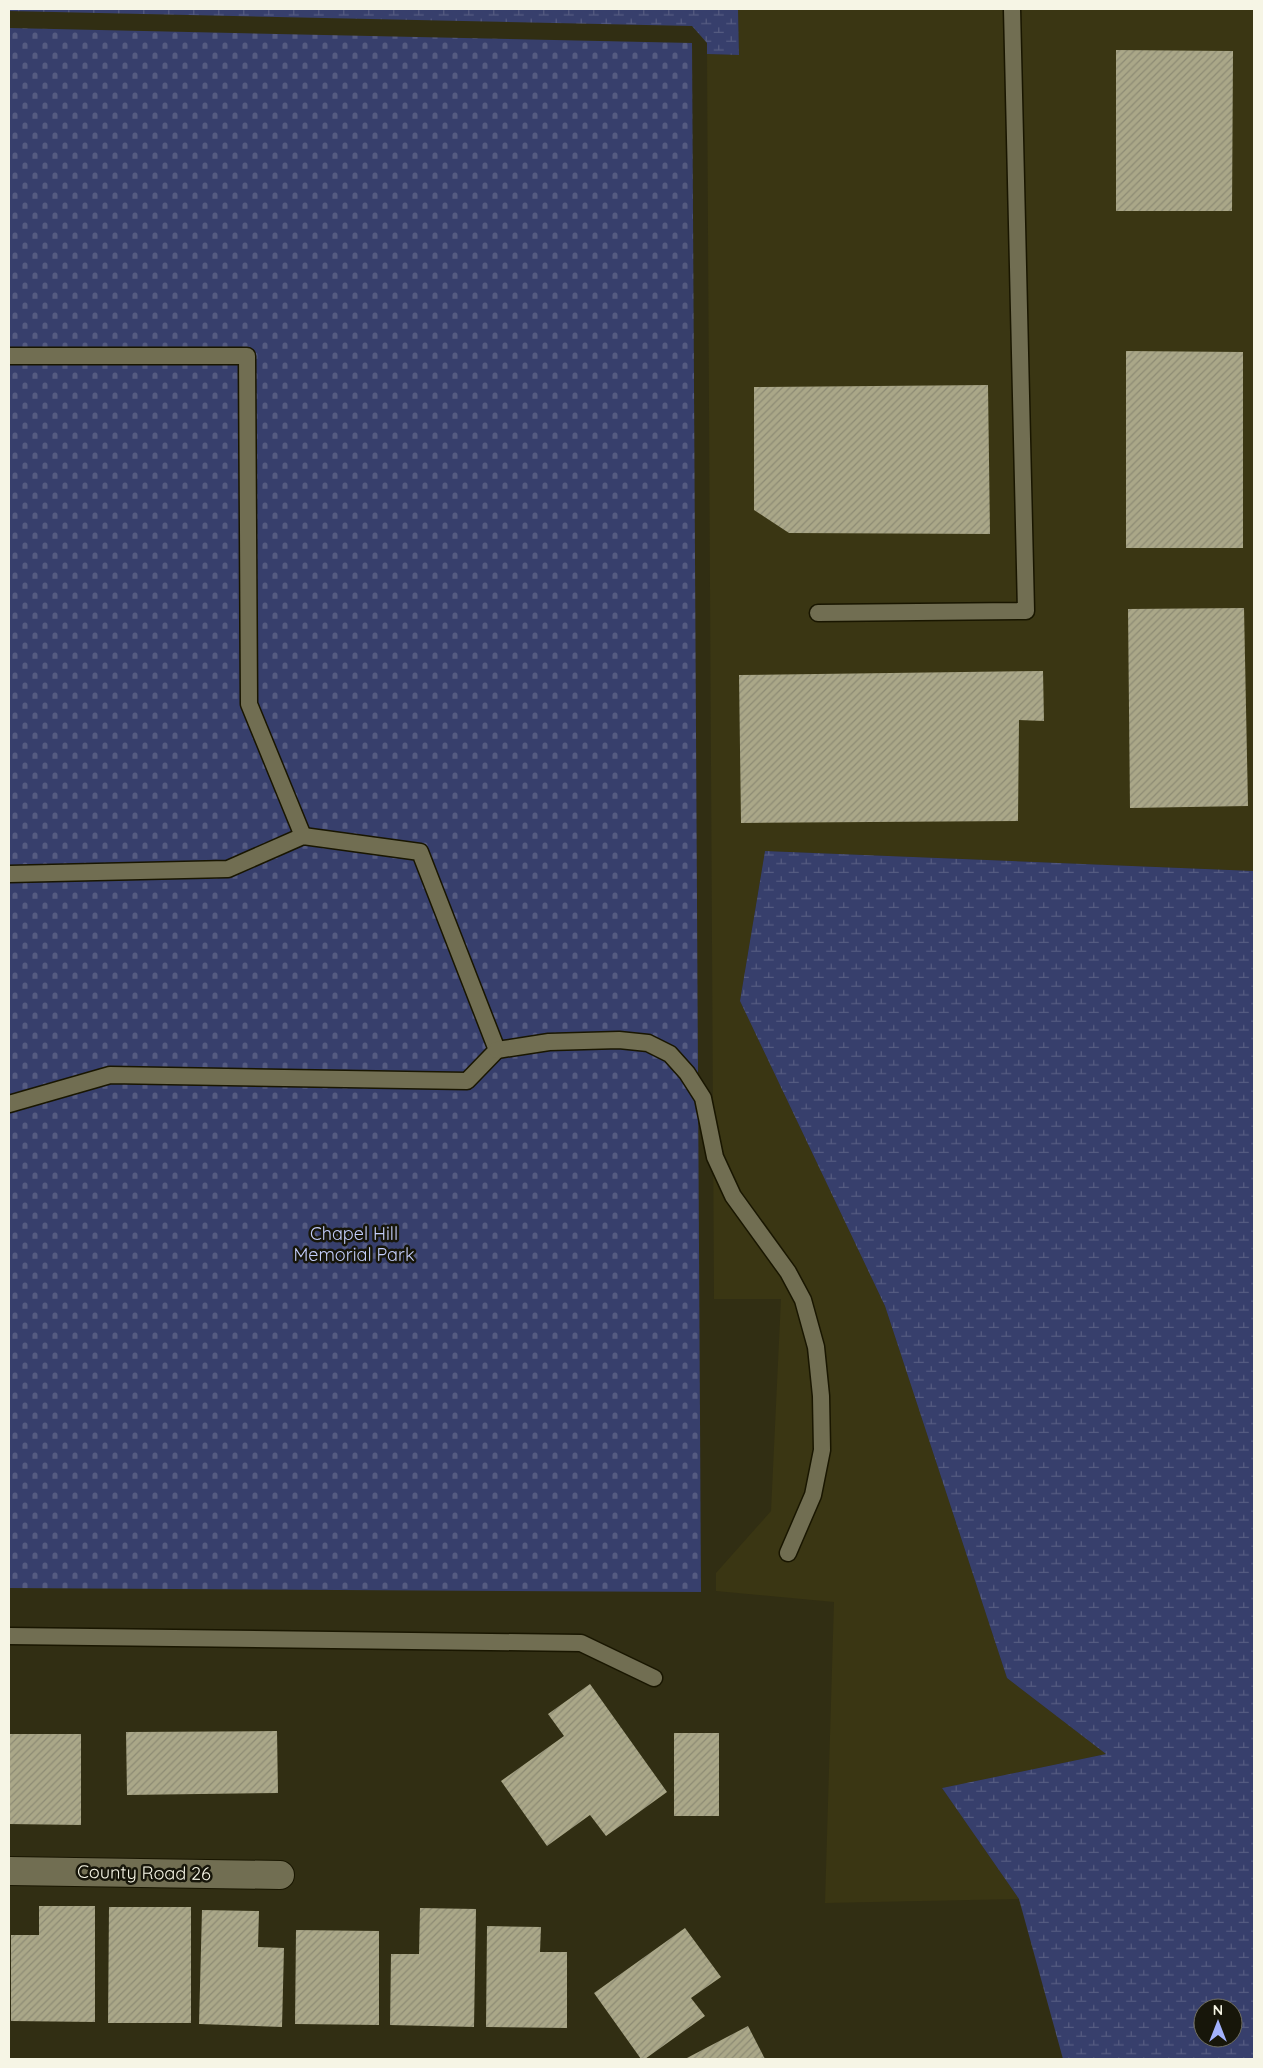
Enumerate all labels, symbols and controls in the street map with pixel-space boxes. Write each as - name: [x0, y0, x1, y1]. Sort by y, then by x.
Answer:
- park label: Chapel Hill Memorial Park: [293, 1222, 415, 1266]
- street label: County Road 26: [77, 1860, 211, 1885]
- north arrow: [1193, 1998, 1243, 2048]
- text: N: [1213, 2001, 1223, 2019]

